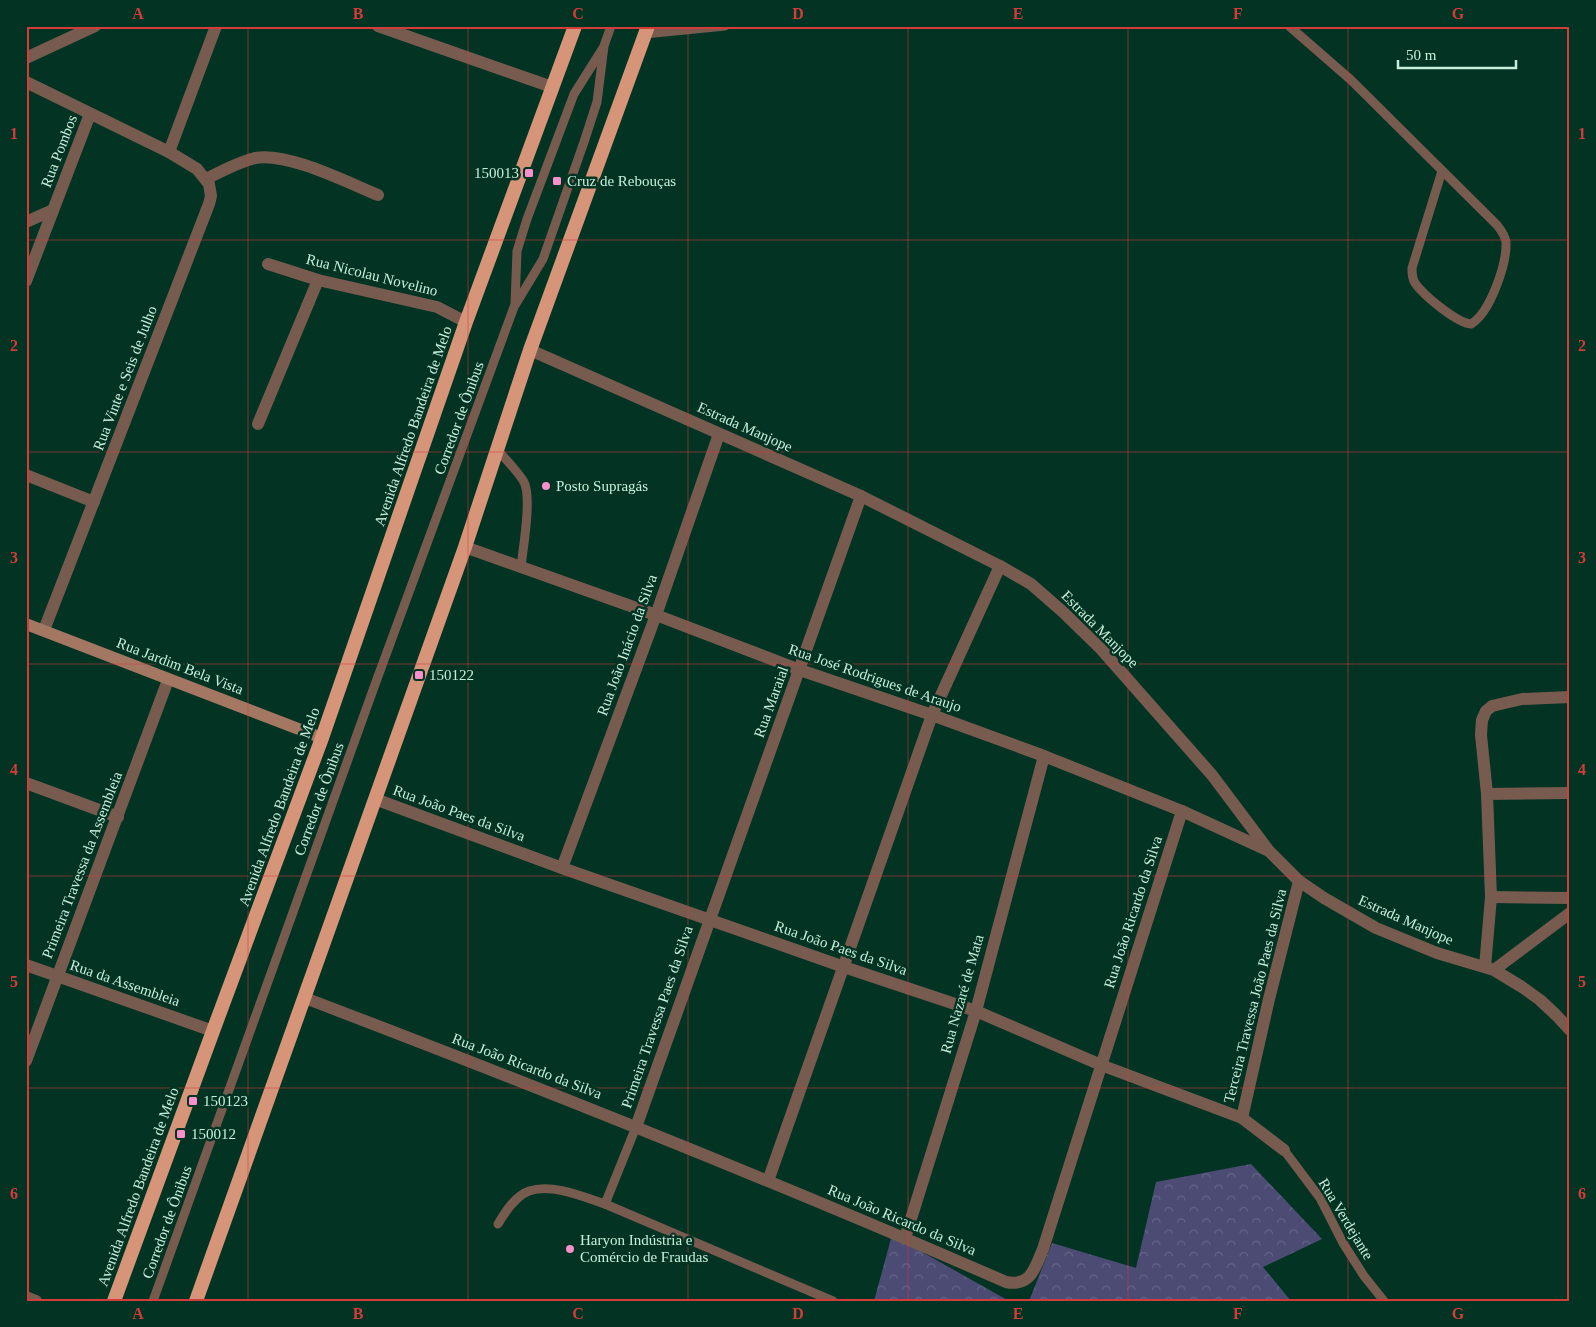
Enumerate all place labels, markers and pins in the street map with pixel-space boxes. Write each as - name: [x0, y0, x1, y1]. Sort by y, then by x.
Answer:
- place label: 150013: [474, 165, 519, 181]
- marker: 150013: [523, 167, 535, 179]
- place label: Cruz de Rebouças: [567, 173, 676, 189]
- marker: Cruz de Rebouças: [551, 175, 563, 187]
- place label: Posto Supragás: [556, 478, 648, 494]
- marker: Posto Supragás: [540, 480, 552, 492]
- place label: 150122: [429, 667, 474, 683]
- marker: 150122: [413, 669, 425, 681]
- place label: 150123: [203, 1093, 248, 1109]
- marker: 150123: [187, 1095, 199, 1107]
- place label: 150012: [191, 1126, 236, 1142]
- marker: 150012: [175, 1128, 187, 1140]
- place label: Haryon Indústria e Comércio de Fraudas: [580, 1232, 708, 1265]
- marker: Haryon Indústria e Comércio de Fraudas: [564, 1243, 576, 1255]

